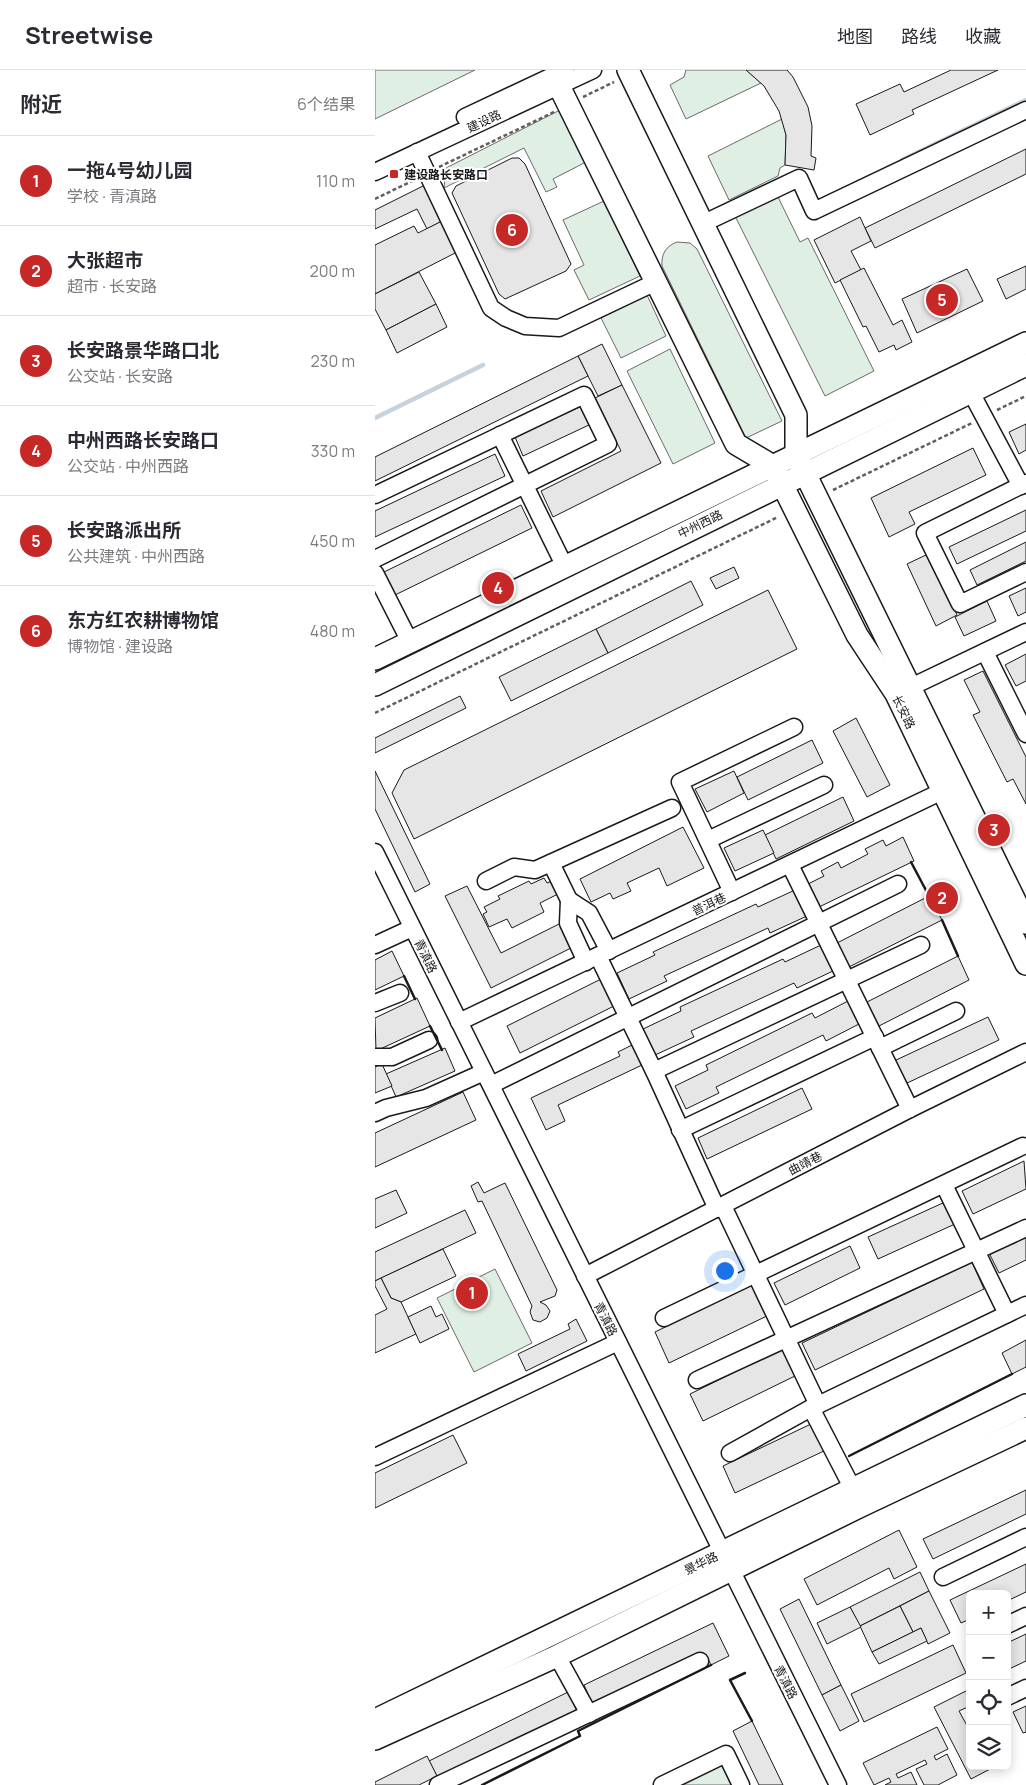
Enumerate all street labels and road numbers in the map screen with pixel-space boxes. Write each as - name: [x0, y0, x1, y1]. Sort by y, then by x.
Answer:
- street label: 建设路: [464, 106, 504, 136]
- street label: 中州西路: [675, 506, 725, 542]
- street label: 长安路: [888, 692, 920, 732]
- street label: 普洱巷: [689, 889, 729, 919]
- street label: 青滇路: [410, 936, 442, 976]
- street label: 曲靖巷: [785, 1147, 825, 1179]
- street label: 青滇路: [590, 1299, 622, 1339]
- street label: 景华路: [681, 1547, 721, 1579]
- street label: 青滇路: [770, 1662, 802, 1702]

